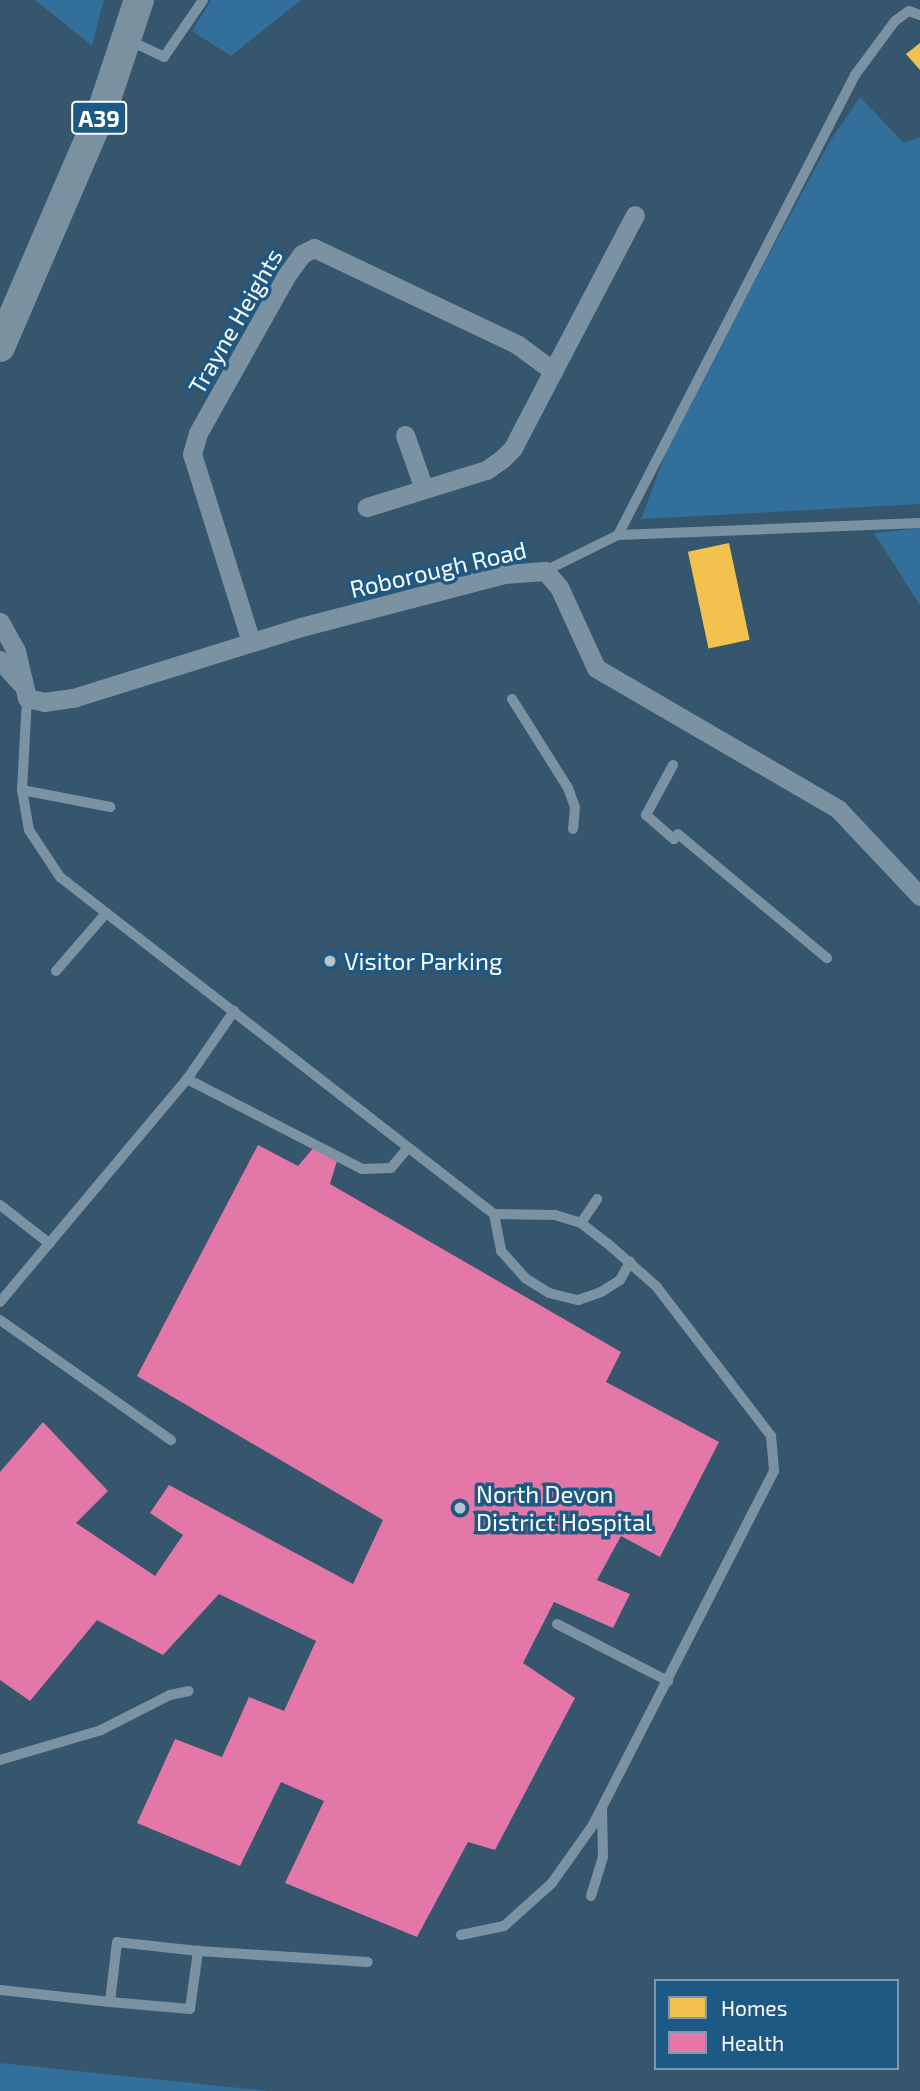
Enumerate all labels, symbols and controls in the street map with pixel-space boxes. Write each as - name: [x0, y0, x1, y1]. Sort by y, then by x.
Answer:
- road number: A39: [71, 99, 127, 138]
- street label: Trayne Heights: [182, 243, 288, 399]
- street label: Roborough Road: [347, 535, 529, 603]
- place label: Visitor Parking: [344, 947, 503, 975]
- marker: Visitor Parking: [322, 953, 338, 969]
- place label: North Devon District Hospital: [476, 1480, 652, 1536]
- marker: North Devon District Hospital: [450, 1498, 470, 1518]
- legend: [654, 1979, 899, 2070]
- text: Homes: [721, 1995, 787, 2020]
- text: Health: [721, 2030, 784, 2055]

